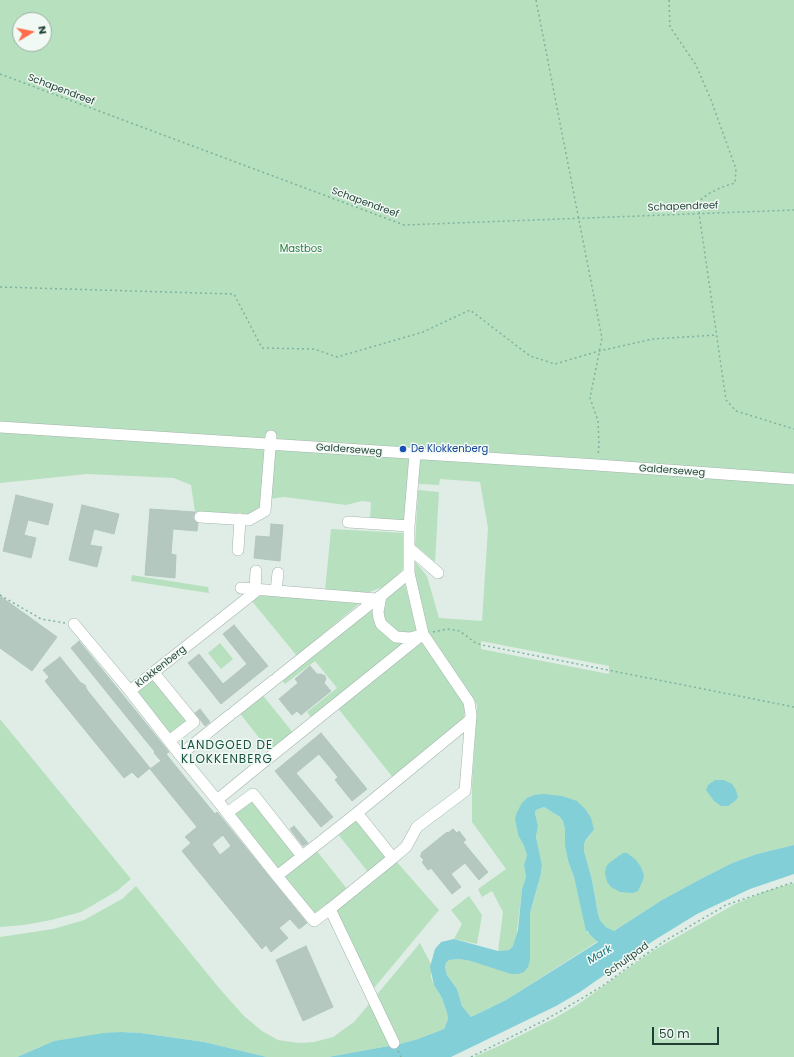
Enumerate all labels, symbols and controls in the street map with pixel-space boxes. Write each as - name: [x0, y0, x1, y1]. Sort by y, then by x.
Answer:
- north arrow: [12, 12, 52, 52]
- text: N: [34, 25, 51, 36]
- street label: Schapendreef: [26, 72, 96, 108]
- street label: Schapendreef: [330, 185, 400, 221]
- street label: Schapendreef: [647, 200, 719, 214]
- park label: Mastbos: [280, 243, 322, 255]
- street label: Galderseweg: [316, 442, 382, 458]
- place label: De Klokkenberg: [411, 443, 488, 455]
- marker: De Klokkenberg: [398, 444, 408, 454]
- street label: Galderseweg: [639, 463, 705, 479]
- street label: Klokkenberg: [133, 643, 189, 691]
- district label: LANDGOED DE KLOKKENBERG: [181, 739, 273, 767]
- street label: Schuitpad: [603, 940, 651, 980]
- water label: Mark: [585, 942, 615, 968]
- scale bar: [654, 1019, 721, 1045]
- text: 50 m: [659, 1025, 690, 1042]

